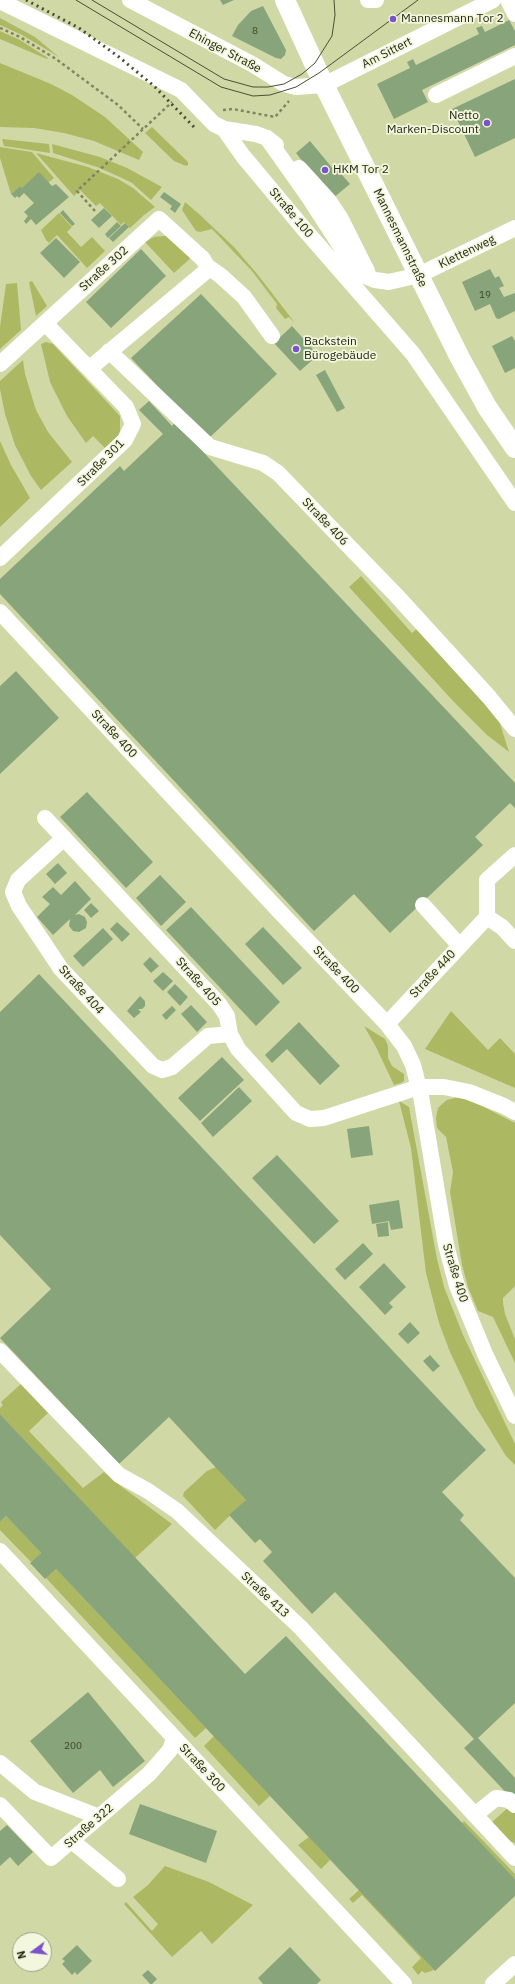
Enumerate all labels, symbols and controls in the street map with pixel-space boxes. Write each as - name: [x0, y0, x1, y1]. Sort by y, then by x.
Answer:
- place label: Mannesmann Tor 2: [401, 12, 504, 26]
- marker: Mannesmann Tor 2: [388, 14, 398, 24]
- house number: 8: [252, 25, 258, 37]
- street label: Ehinger Straße: [186, 26, 264, 76]
- street label: Am Sittert: [359, 34, 415, 72]
- place label: Netto Marken-Discount: [387, 109, 479, 137]
- marker: Netto Marken-Discount: [482, 118, 492, 128]
- place label: HKM Tor 2: [333, 163, 389, 177]
- marker: HKM Tor 2: [320, 165, 330, 175]
- street label: Straße 100: [266, 185, 316, 241]
- street label: Mannesmannstraße: [370, 186, 430, 290]
- street label: Klettenweg: [436, 232, 498, 272]
- street label: Straße 302: [77, 243, 131, 295]
- house number: 19: [479, 289, 491, 301]
- place label: Backstein Bürogebäude: [304, 335, 376, 363]
- marker: Backstein Bürogebäude: [291, 344, 301, 354]
- street label: Straße 301: [74, 436, 128, 490]
- street label: Straße 406: [299, 495, 351, 549]
- street label: Straße 400: [88, 707, 140, 761]
- street label: Straße 400: [310, 943, 362, 997]
- street label: Straße 440: [407, 947, 459, 1001]
- street label: Straße 405: [172, 955, 224, 1009]
- street label: Straße 404: [55, 963, 107, 1017]
- street label: Straße 400: [439, 1242, 471, 1304]
- street label: Straße 413: [238, 1569, 292, 1621]
- house number: 200: [64, 1740, 82, 1752]
- street label: Straße 300: [176, 1741, 228, 1795]
- street label: Straße 322: [61, 1801, 117, 1851]
- north arrow: [12, 1932, 52, 1972]
- text: N: [14, 1949, 29, 1961]

